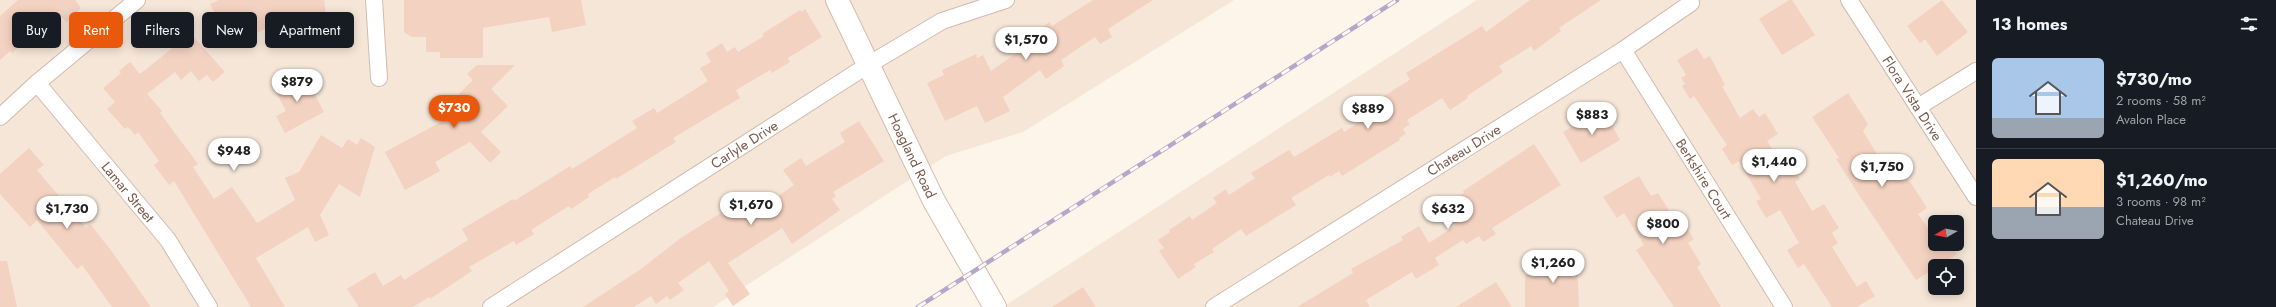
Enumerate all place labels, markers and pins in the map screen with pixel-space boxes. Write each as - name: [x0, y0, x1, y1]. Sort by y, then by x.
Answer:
- pin: $1,570: [993, 27, 1059, 61]
- pin: $879: [273, 69, 321, 103]
- pin: $730: [430, 95, 478, 129]
- pin: $889: [1344, 96, 1392, 130]
- pin: $883: [1568, 102, 1616, 136]
- pin: $948: [210, 138, 258, 172]
- pin: $1,440: [1741, 149, 1807, 183]
- pin: $1,750: [1849, 154, 1915, 188]
- pin: $1,670: [718, 192, 784, 226]
- pin: $1,730: [34, 196, 100, 230]
- pin: $632: [1424, 196, 1472, 230]
- pin: $800: [1639, 211, 1687, 245]
- pin: $1,260: [1520, 250, 1586, 284]

